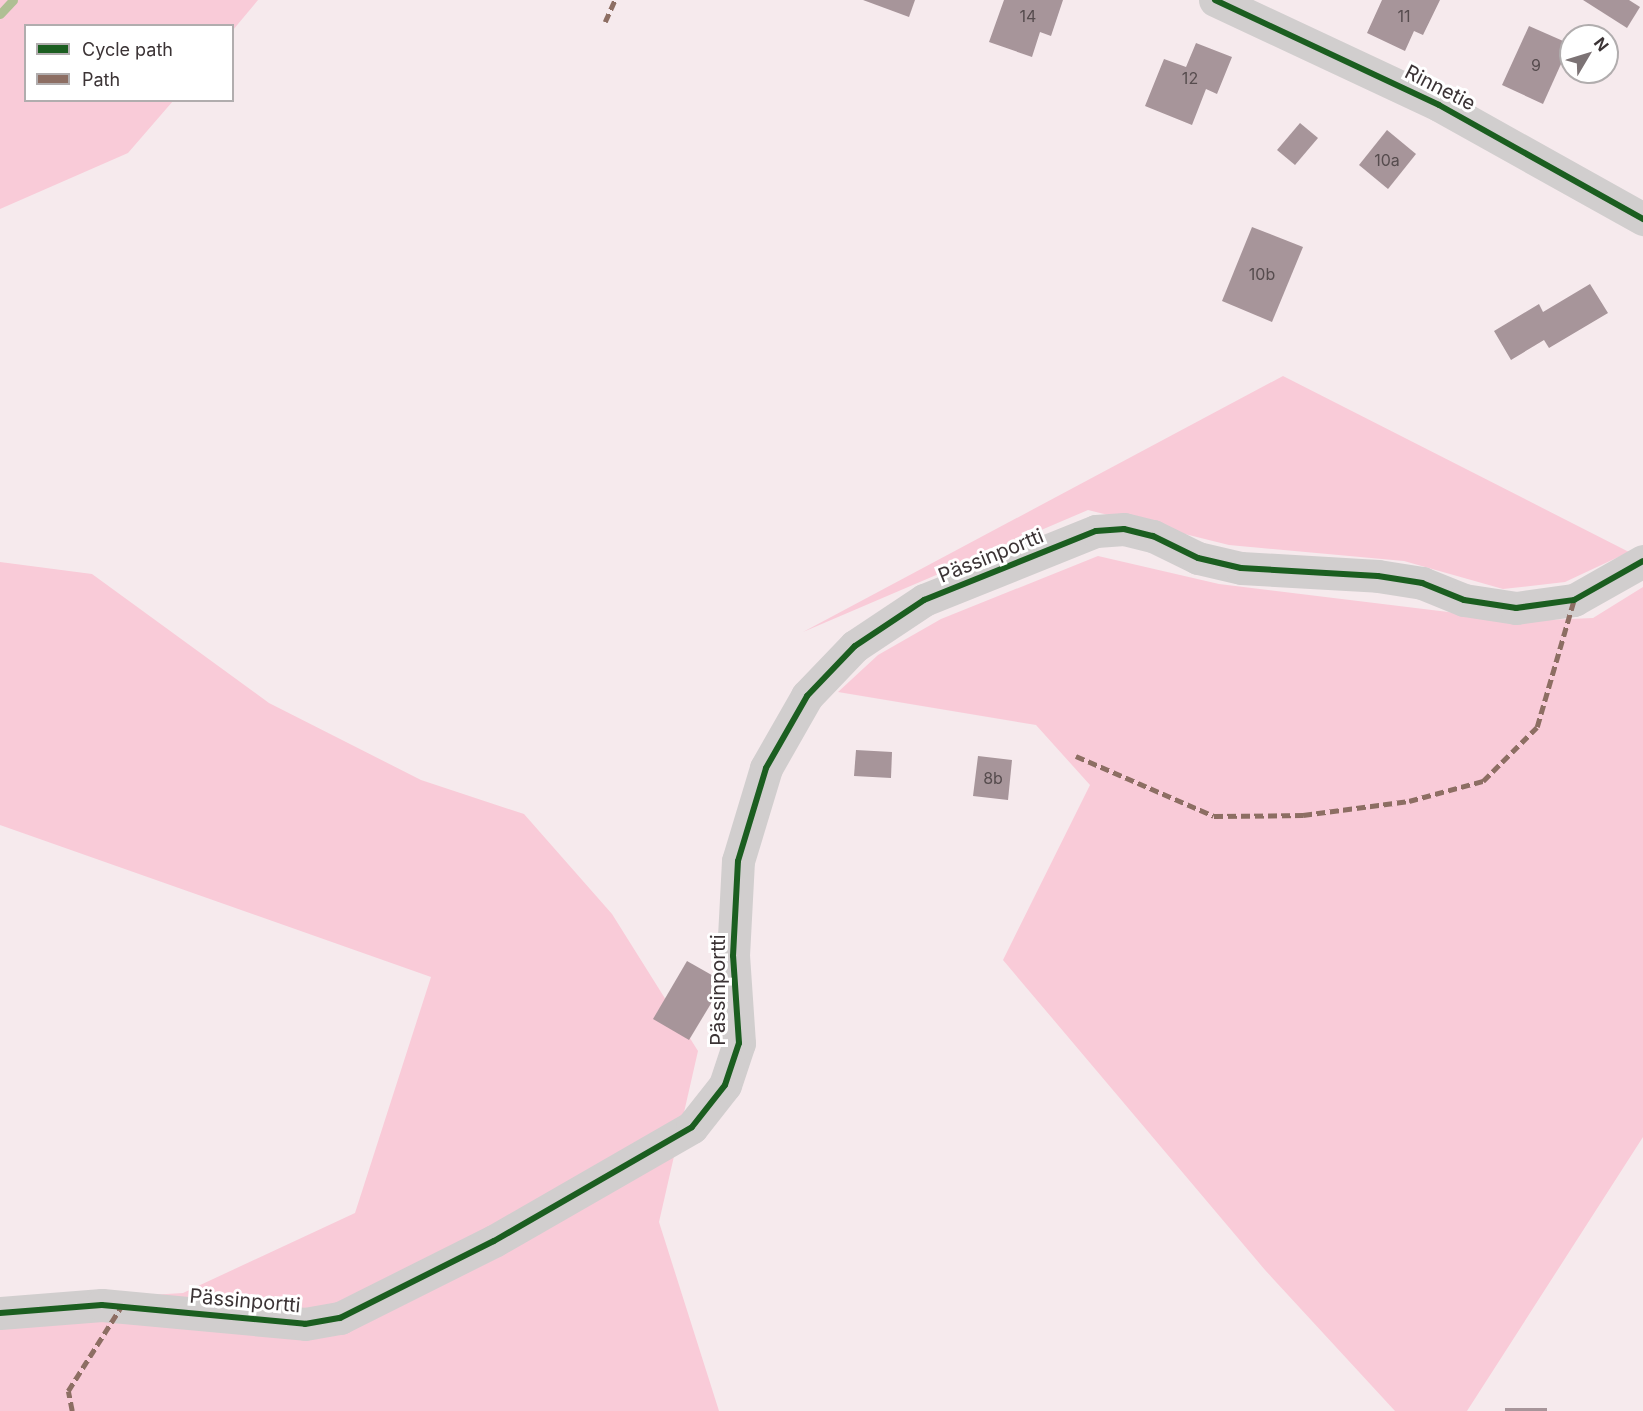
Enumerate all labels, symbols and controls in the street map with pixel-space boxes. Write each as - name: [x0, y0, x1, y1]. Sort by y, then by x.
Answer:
- house number: 14: [1020, 6, 1036, 26]
- house number: 11: [1397, 6, 1411, 26]
- legend: [24, 24, 234, 102]
- north arrow: [1559, 24, 1619, 84]
- text: N: [1590, 33, 1613, 55]
- text: Cycle path: [82, 39, 173, 60]
- house number: 9: [1531, 55, 1541, 75]
- street label: Rinnetie: [1401, 60, 1479, 116]
- house number: 12: [1182, 68, 1198, 88]
- text: Path: [82, 69, 120, 90]
- house number: 10a: [1374, 150, 1400, 170]
- house number: 10b: [1249, 264, 1275, 284]
- street label: Pässinportti: [935, 524, 1047, 588]
- house number: 8b: [983, 768, 1003, 788]
- street label: Pässinportti: [706, 934, 730, 1046]
- street label: Pässinportti: [189, 1284, 301, 1318]

